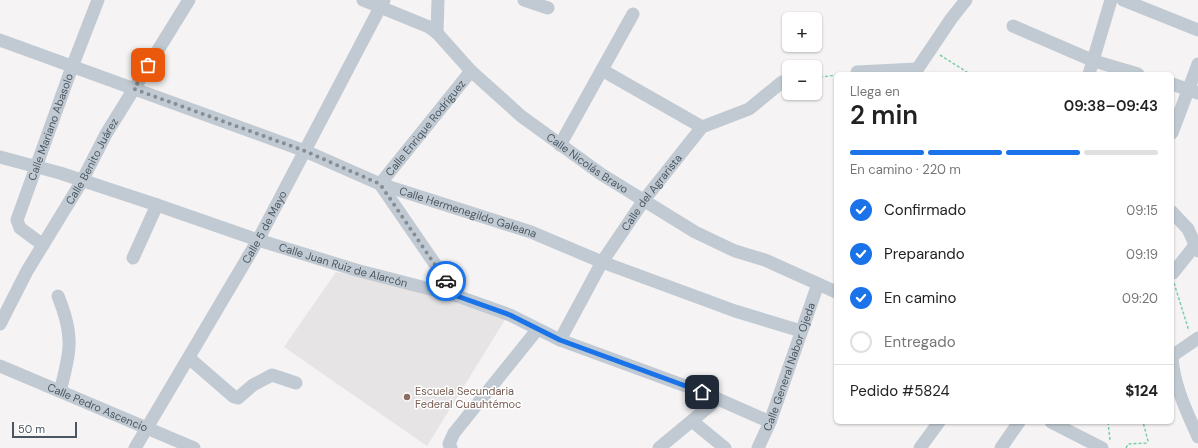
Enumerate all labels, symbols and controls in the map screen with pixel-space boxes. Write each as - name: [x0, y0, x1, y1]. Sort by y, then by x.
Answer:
- map controls: [782, 12, 822, 100]
- button: +: [782, 12, 822, 52]
- pin: [131, 48, 165, 82]
- icon: bag: [137, 54, 159, 76]
- button: −: [782, 60, 822, 100]
- street label: Calle Mariano Abasolo: [25, 71, 76, 182]
- street label: Calle Enrique Rodríguez: [382, 77, 468, 179]
- text: Llega en: [850, 83, 900, 100]
- text: 09:38–09:43: [1064, 96, 1158, 116]
- text: 2 min: [850, 98, 918, 132]
- street label: Calle Benito Juárez: [62, 115, 121, 207]
- street label: Calle Nicolás Bravo: [544, 130, 631, 196]
- street label: Calle del Agrarista: [618, 151, 685, 233]
- text: En camino · 220 m: [850, 161, 961, 178]
- street label: Calle Hermenegildo Galeana: [398, 184, 539, 241]
- street label: Calle 5 de Mayo: [239, 188, 290, 266]
- icon: check: [850, 199, 872, 221]
- text: Confirmado: [884, 200, 966, 220]
- text: 09:15: [1126, 202, 1158, 219]
- street label: Calle Juan Ruiz de Alarcón: [277, 240, 409, 290]
- icon: check: [850, 243, 872, 265]
- text: Preparando: [884, 244, 965, 264]
- text: 09:19: [1126, 246, 1158, 263]
- courier: [426, 261, 466, 301]
- icon: car: [435, 270, 457, 292]
- icon: check: [850, 287, 872, 309]
- text: En camino: [884, 288, 956, 308]
- text: 09:20: [1122, 290, 1158, 307]
- street label: Calle General Nabor Ojeda: [760, 301, 818, 433]
- text: Entregado: [884, 332, 956, 352]
- pin: [685, 375, 719, 409]
- street label: Calle Pedro Ascencio: [45, 380, 150, 435]
- icon: home: [691, 381, 713, 403]
- text: Pedido #5824: [850, 381, 950, 401]
- text: $124: [1125, 381, 1158, 401]
- place label: Escuela Secundaria Federal Cuauhtémoc: [415, 384, 521, 411]
- marker: Escuela Secundaria Federal Cuauhtémoc: [402, 392, 412, 402]
- scale bar: [12, 420, 77, 439]
- text: 50 m: [18, 422, 45, 436]

